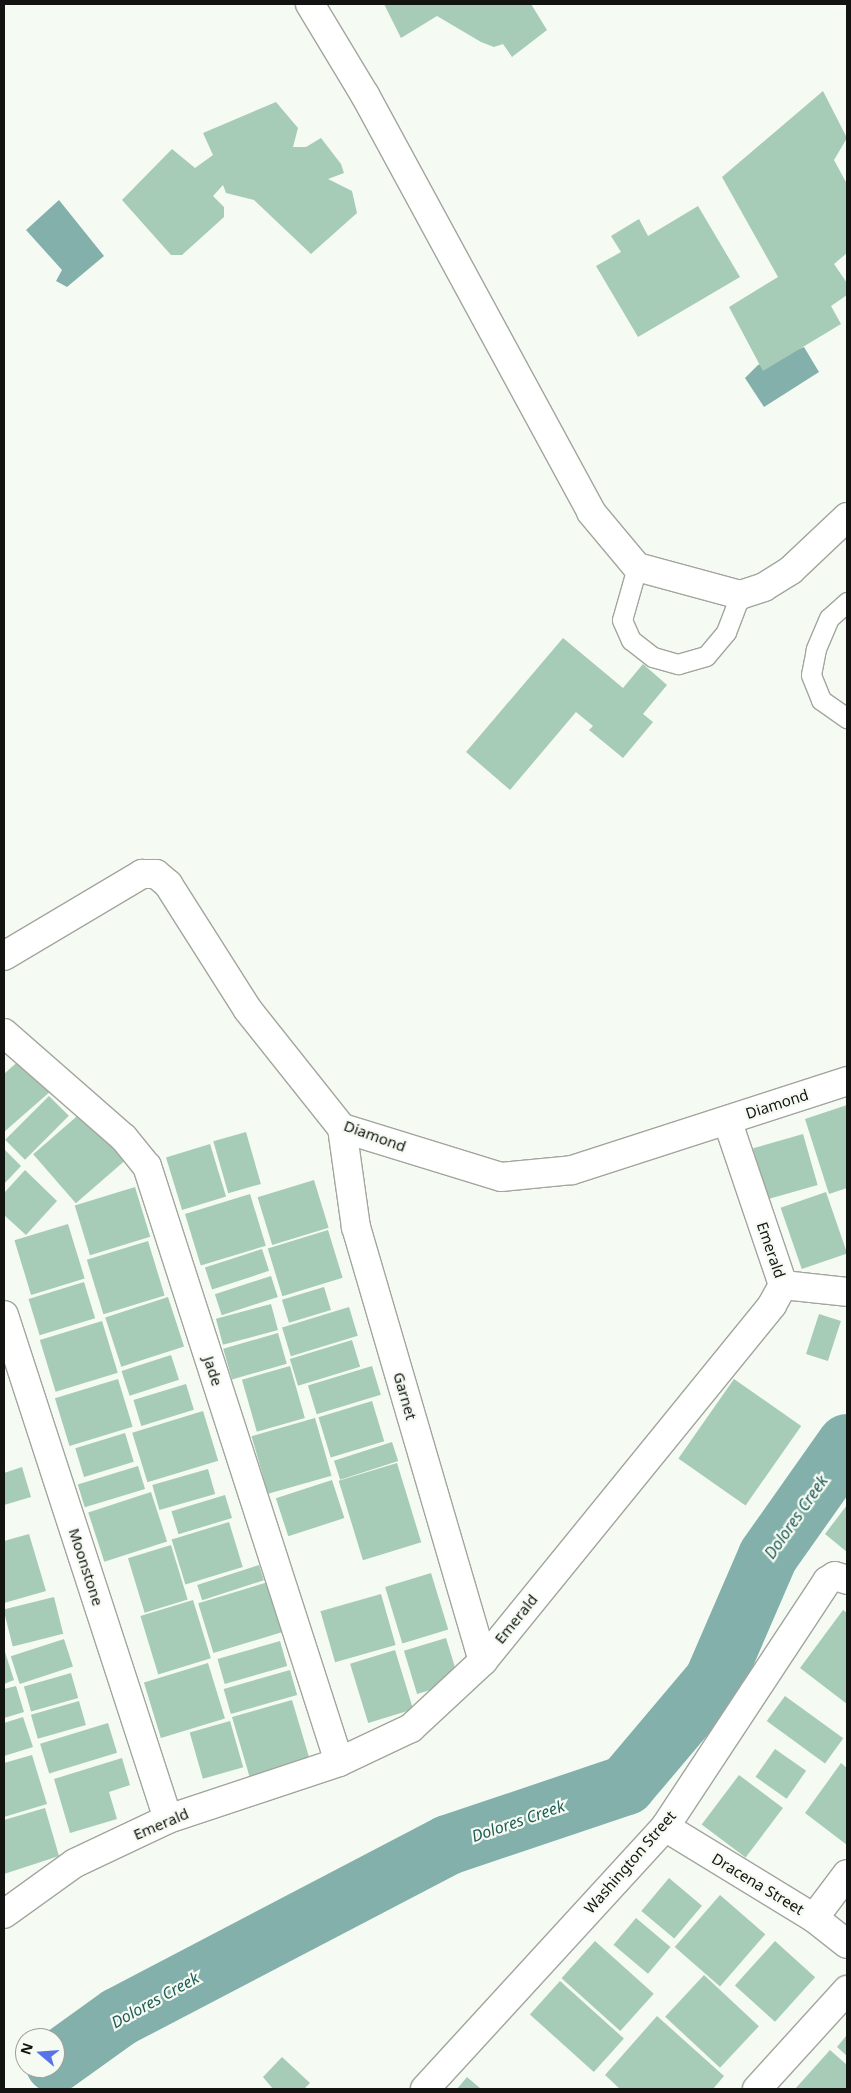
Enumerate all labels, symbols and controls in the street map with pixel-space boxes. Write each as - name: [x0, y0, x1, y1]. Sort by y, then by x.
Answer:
- street label: Diamond: [743, 1085, 811, 1123]
- street label: Diamond: [341, 1116, 409, 1156]
- street label: Emerald: [753, 1220, 789, 1280]
- street label: Jade: [200, 1354, 226, 1388]
- street label: Garnet: [390, 1370, 420, 1422]
- water label: Dolores Creek: [760, 1472, 832, 1562]
- street label: Moonstone: [65, 1526, 107, 1608]
- street label: Emerald: [491, 1591, 541, 1647]
- water label: Dolores Creek: [469, 1796, 567, 1846]
- street label: Emerald: [131, 1804, 191, 1844]
- street label: Washington Street: [580, 1807, 680, 1917]
- street label: Dracena Street: [709, 1849, 807, 1919]
- water label: Dolores Creek: [108, 1968, 202, 2032]
- north arrow: [15, 2028, 65, 2078]
- text: N: [15, 2040, 37, 2057]

